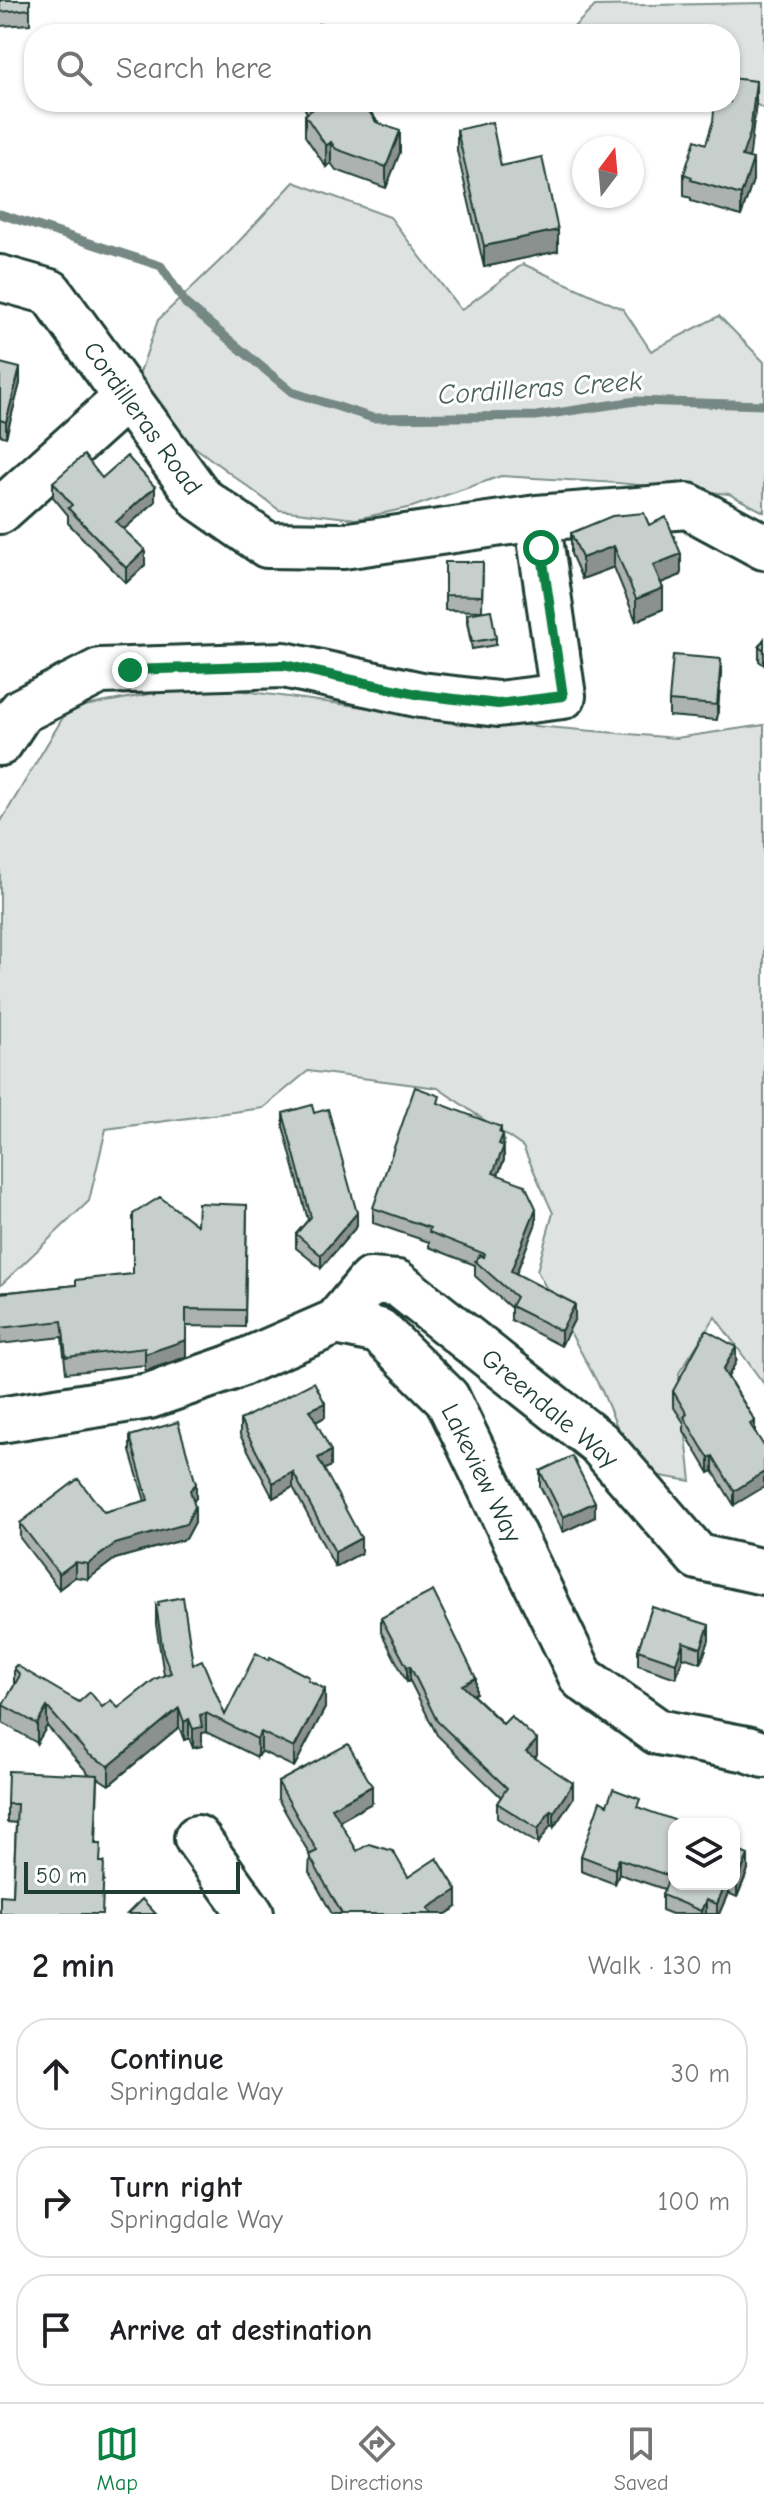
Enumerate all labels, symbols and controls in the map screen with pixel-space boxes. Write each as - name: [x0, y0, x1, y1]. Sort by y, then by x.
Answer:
- search box: [24, 24, 740, 112]
- icon: search: [52, 46, 96, 90]
- text: Search here: [116, 51, 272, 86]
- north arrow: [572, 136, 644, 208]
- street label: Cordilleras Road: [76, 336, 208, 501]
- water label: Cordilleras Creek: [437, 365, 644, 411]
- route start: [523, 530, 559, 566]
- route end: [112, 652, 148, 688]
- street label: Greendale Way: [475, 1343, 624, 1475]
- street label: Lakeview Way: [435, 1399, 528, 1548]
- map controls: [668, 1818, 740, 1890]
- button: layers: [668, 1818, 740, 1890]
- scale bar: [24, 1858, 240, 1894]
- text: 50 m: [36, 1863, 87, 1889]
- text: 2 min: [32, 1946, 115, 1986]
- text: Walk · 130 m: [588, 1951, 732, 1981]
- text: Continue: [110, 2042, 224, 2077]
- icon: ahead: [34, 2052, 78, 2096]
- text: 30 m: [671, 2059, 730, 2089]
- text: Springdale Way: [110, 2077, 283, 2107]
- text: Turn right: [110, 2170, 242, 2205]
- icon: right: [34, 2180, 78, 2224]
- text: 100 m: [658, 2187, 730, 2217]
- text: Springdale Way: [110, 2205, 283, 2235]
- icon: arrive: [34, 2308, 78, 2352]
- text: Arrive at destination: [110, 2313, 372, 2348]
- tab: Map: [95, 2422, 139, 2496]
- tab: Directions: [330, 2422, 423, 2496]
- tab: Saved: [614, 2422, 669, 2496]

